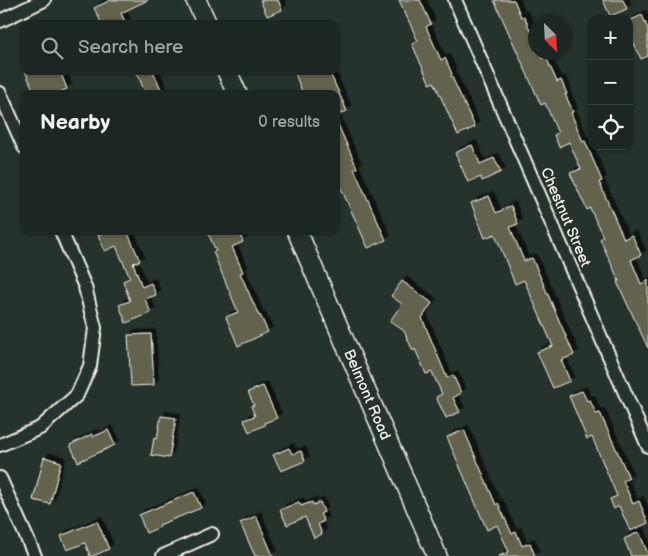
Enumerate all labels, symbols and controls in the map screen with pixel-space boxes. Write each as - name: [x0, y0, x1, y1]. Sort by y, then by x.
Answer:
- north arrow: [528, 15, 573, 60]
- map controls: [588, 15, 633, 150]
- button: +: [588, 15, 633, 60]
- search box: [20, 20, 340, 75]
- icon: search: [38, 34, 66, 62]
- text: Search here: [78, 36, 183, 59]
- button: −: [588, 60, 633, 105]
- button: locate: [588, 105, 633, 150]
- text: Nearby: [40, 110, 110, 135]
- text: 0 results: [258, 113, 320, 132]
- street label: Chestnut Street: [536, 165, 595, 270]
- street label: Belmont Road: [339, 346, 395, 443]

